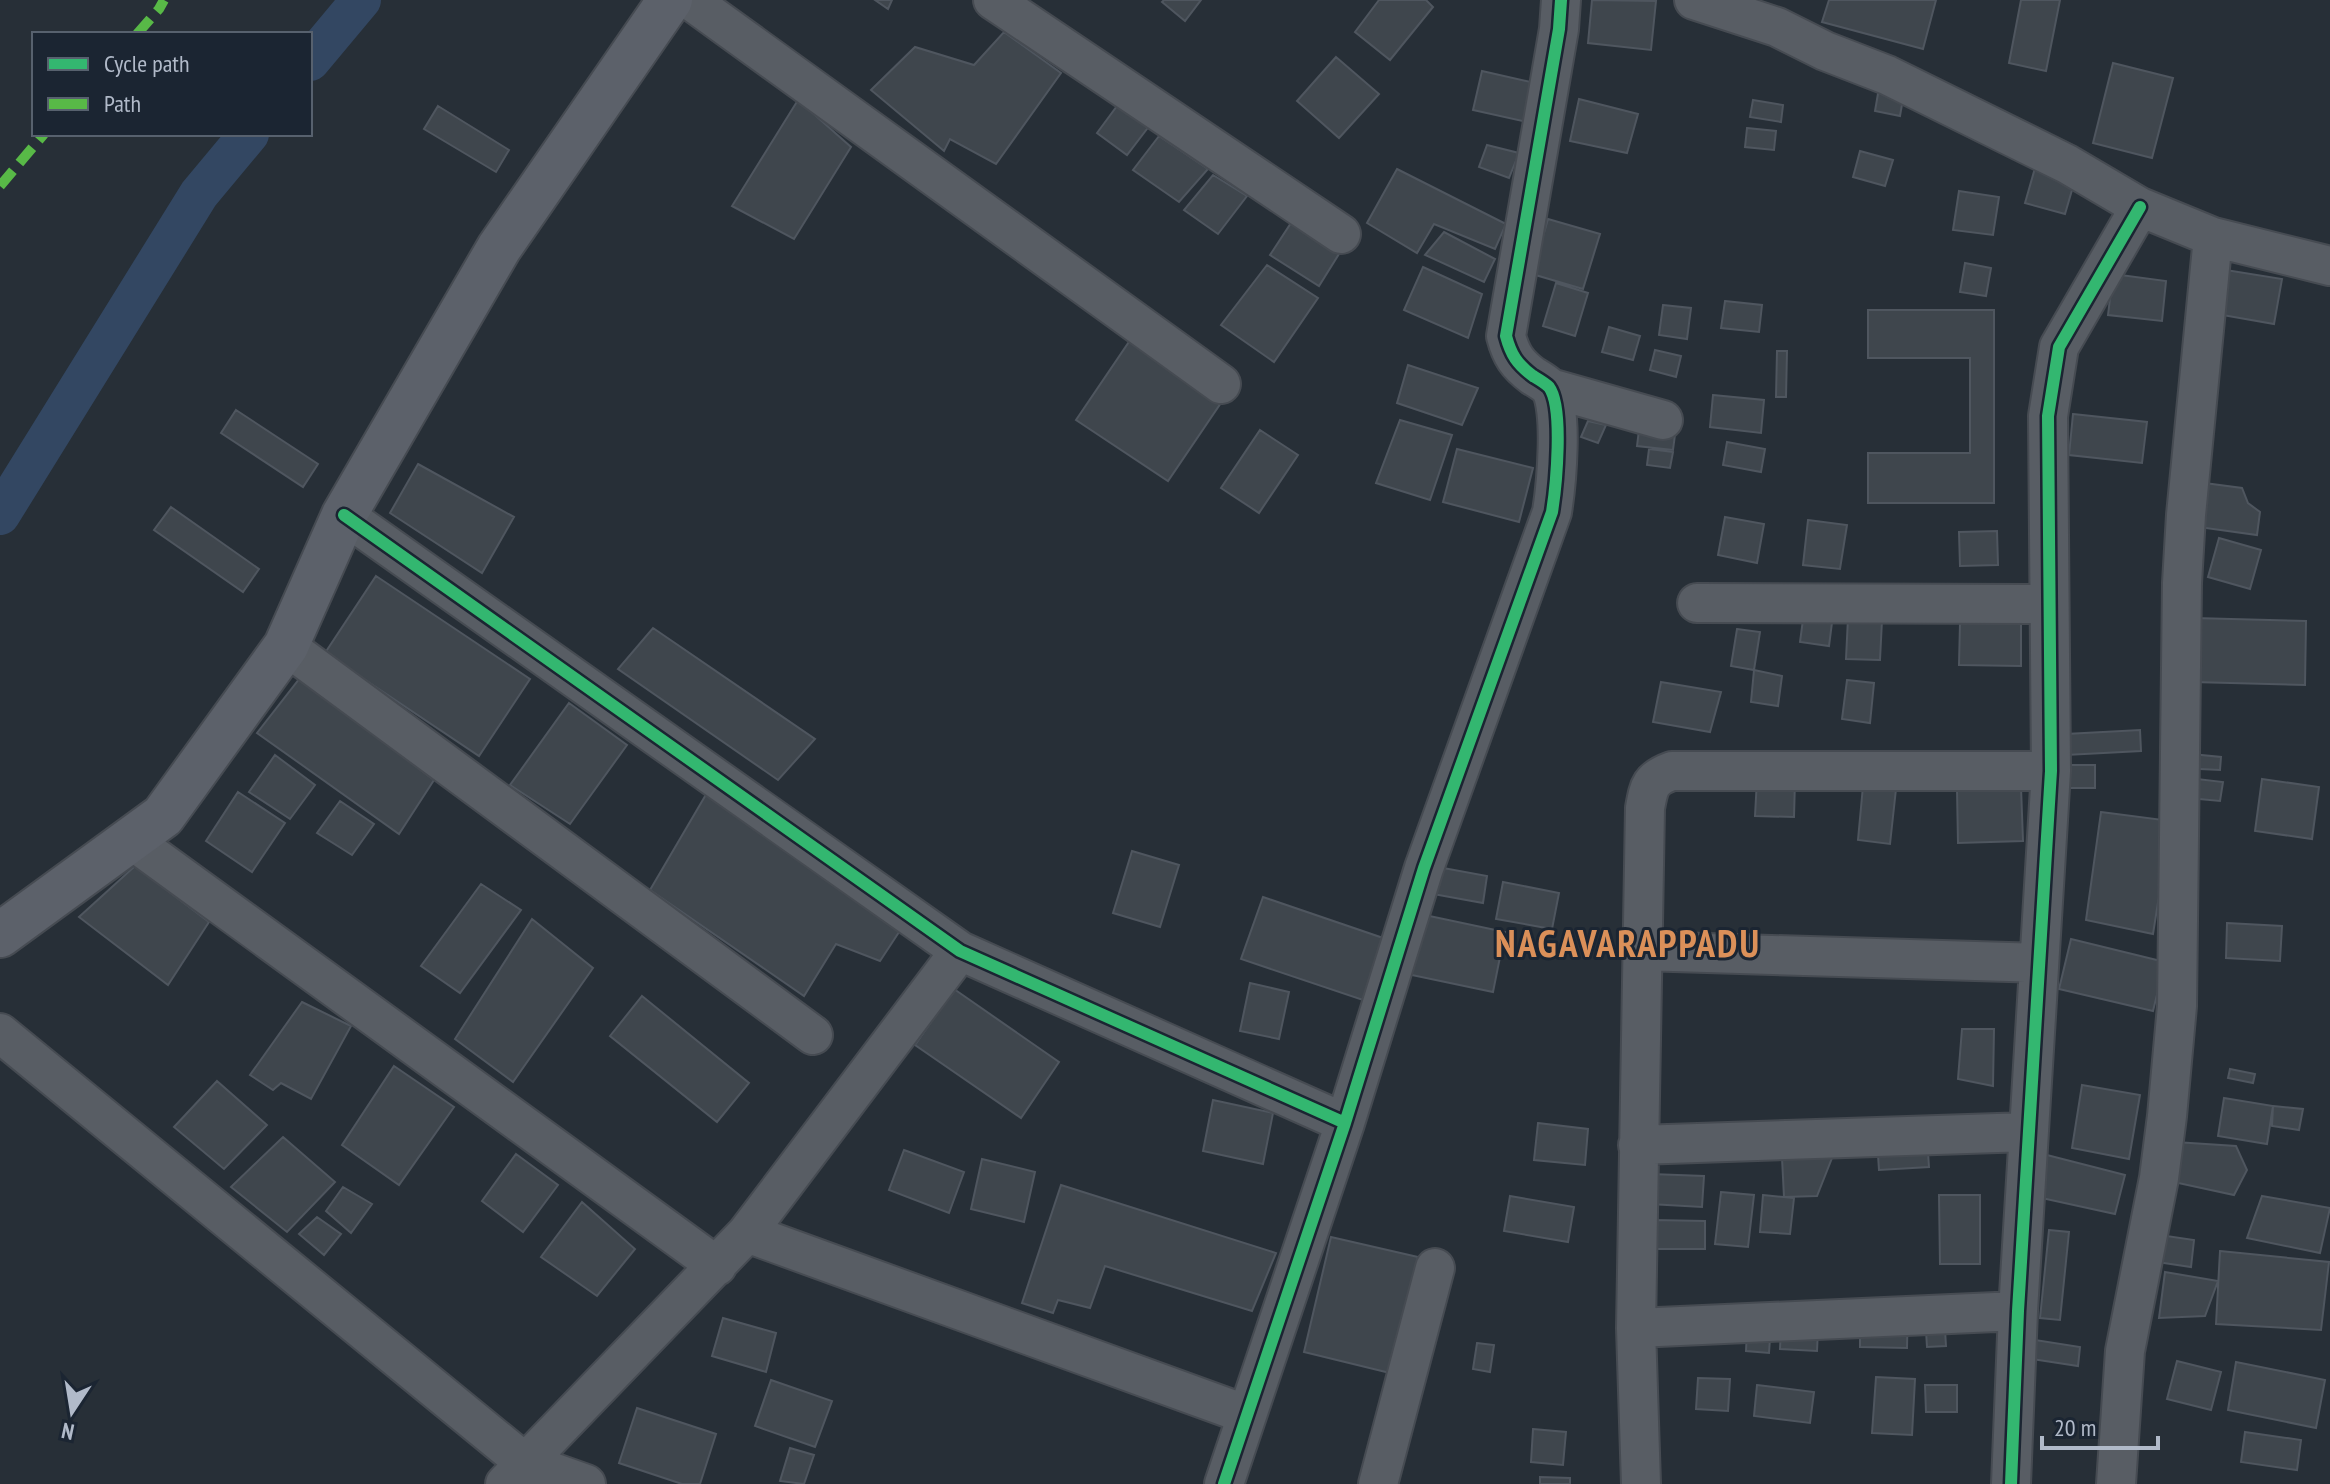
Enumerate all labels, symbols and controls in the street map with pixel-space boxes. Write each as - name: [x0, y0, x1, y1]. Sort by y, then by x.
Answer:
- legend: [32, 32, 312, 136]
- text: Cycle path: [104, 48, 190, 79]
- text: Path: [104, 88, 141, 119]
- district label: NAGAVARAPPADU: [1495, 918, 1761, 967]
- north arrow: [32, 1372, 112, 1452]
- scale bar: [2042, 1400, 2158, 1450]
- text: 20 m: [2054, 1412, 2096, 1443]
- text: N: [59, 1417, 77, 1446]

